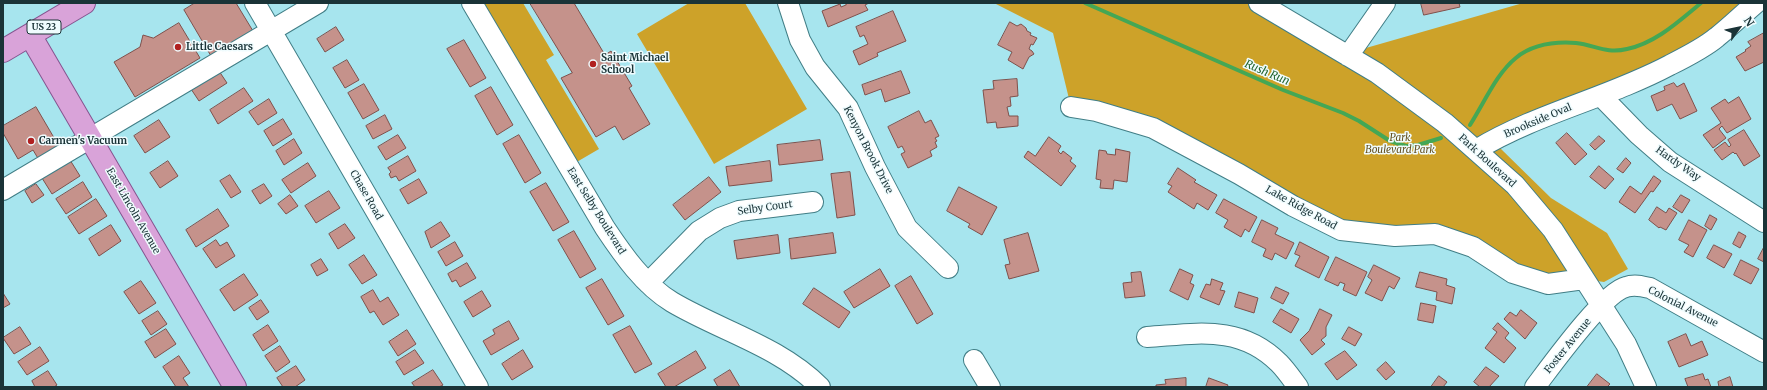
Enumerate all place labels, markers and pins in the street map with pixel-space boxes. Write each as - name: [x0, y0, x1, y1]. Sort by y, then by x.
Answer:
- place label: Little Caesars: [186, 41, 253, 53]
- marker: Little Caesars: [173, 42, 183, 52]
- place label: Saint Michael School: [601, 52, 669, 76]
- marker: Saint Michael School: [588, 59, 598, 69]
- place label: Carmen's Vacuum: [39, 135, 127, 147]
- marker: Carmen's Vacuum: [26, 136, 36, 146]

